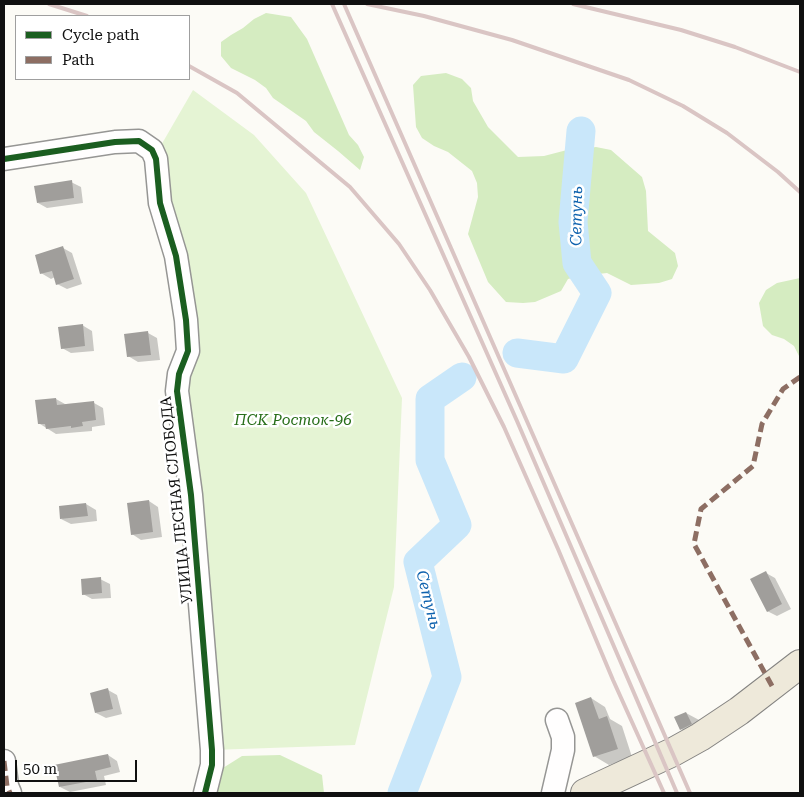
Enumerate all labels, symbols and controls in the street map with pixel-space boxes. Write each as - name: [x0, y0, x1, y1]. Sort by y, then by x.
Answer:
- legend: [15, 15, 190, 80]
- text: Cycle path: [62, 26, 139, 44]
- text: Path: [62, 51, 95, 69]
- water label: Сетунь: [567, 186, 587, 246]
- street label: УЛИЦА ЛЕСНАЯ СЛОБОДА: [157, 395, 197, 605]
- park label: ПСК Росток-96: [234, 412, 352, 430]
- water label: Сетунь: [411, 569, 445, 631]
- scale bar: [18, 750, 140, 782]
- text: 50 m: [23, 760, 57, 778]

